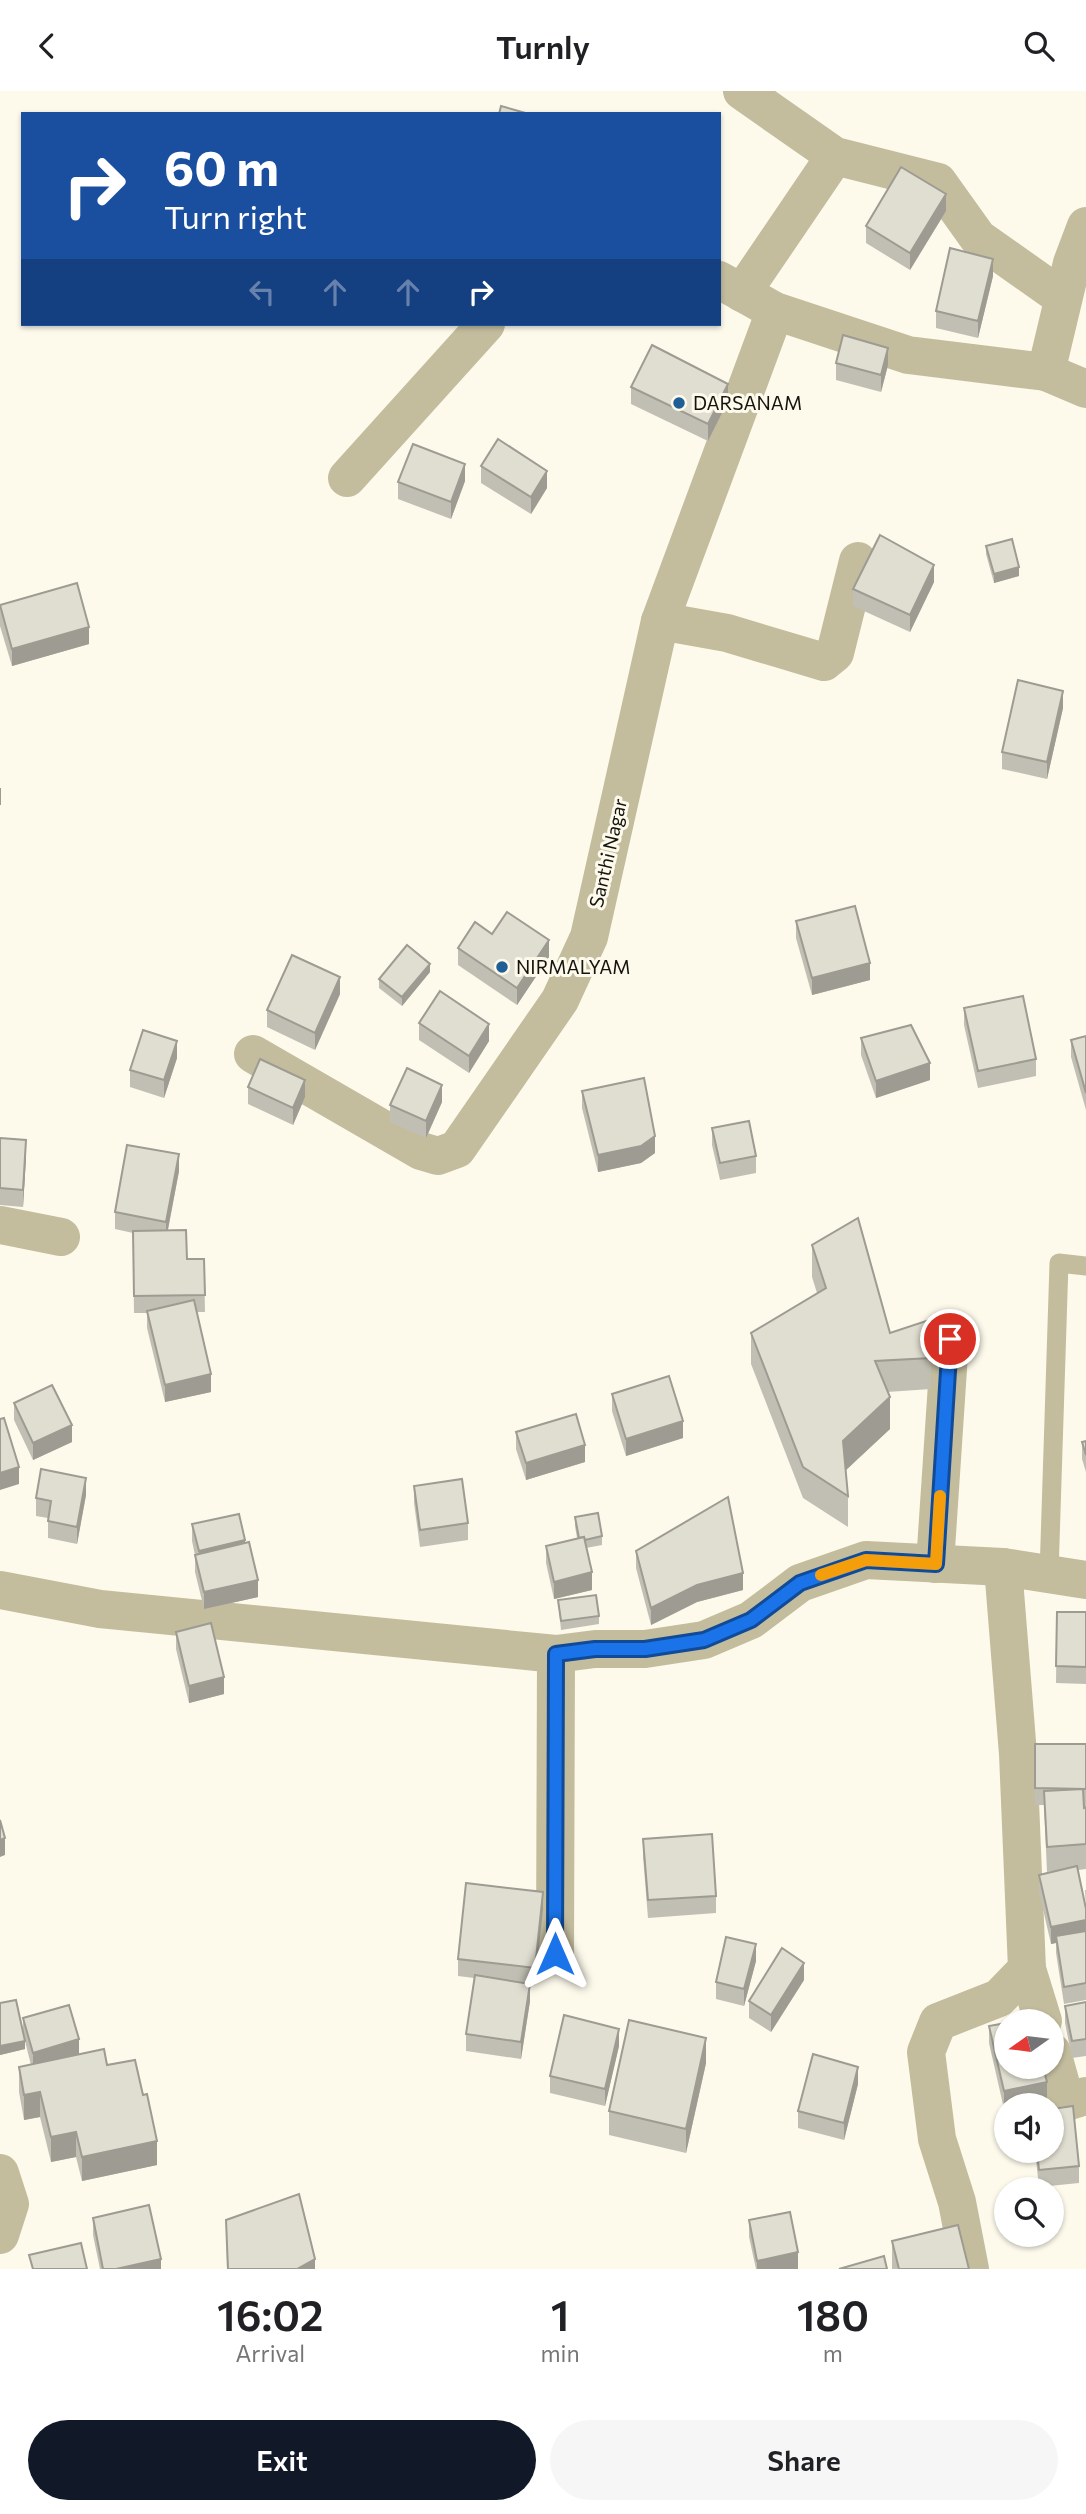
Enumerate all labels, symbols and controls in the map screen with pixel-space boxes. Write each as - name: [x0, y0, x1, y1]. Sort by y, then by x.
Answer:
- text: Turnly: [496, 26, 590, 66]
- icon: back: [28, 27, 66, 65]
- icon: search: [1020, 27, 1058, 65]
- text: 60 m: [164, 136, 279, 196]
- icon: right: [49, 140, 140, 231]
- text: Turn right: [164, 196, 307, 236]
- icon: left: [243, 273, 281, 311]
- icon: ahead: [316, 273, 354, 311]
- icon: ahead: [389, 273, 427, 311]
- icon: right: [462, 273, 500, 311]
- place label: DARSANAM: [693, 391, 802, 414]
- marker: DARSANAM: [671, 395, 687, 411]
- street label: Santhi Nagar: [584, 796, 631, 910]
- place label: NIRMALYAM: [516, 955, 630, 978]
- marker: NIRMALYAM: [494, 959, 510, 975]
- pin: [920, 1309, 980, 1369]
- icon: arrive: [931, 1320, 969, 1358]
- position arrow: [518, 1917, 592, 1991]
- north arrow: [994, 2009, 1064, 2079]
- map controls: [994, 2009, 1064, 2247]
- button: sound: [994, 2093, 1064, 2163]
- button: search: [994, 2177, 1064, 2247]
- text: 16:02: [217, 2288, 323, 2340]
- text: 1: [551, 2288, 569, 2340]
- text: 180: [797, 2288, 869, 2340]
- text: Arrival: [235, 2339, 305, 2367]
- text: min: [540, 2339, 580, 2367]
- text: m: [823, 2339, 843, 2367]
- button: Exit: [28, 2420, 536, 2500]
- button: Share: [550, 2420, 1058, 2500]

